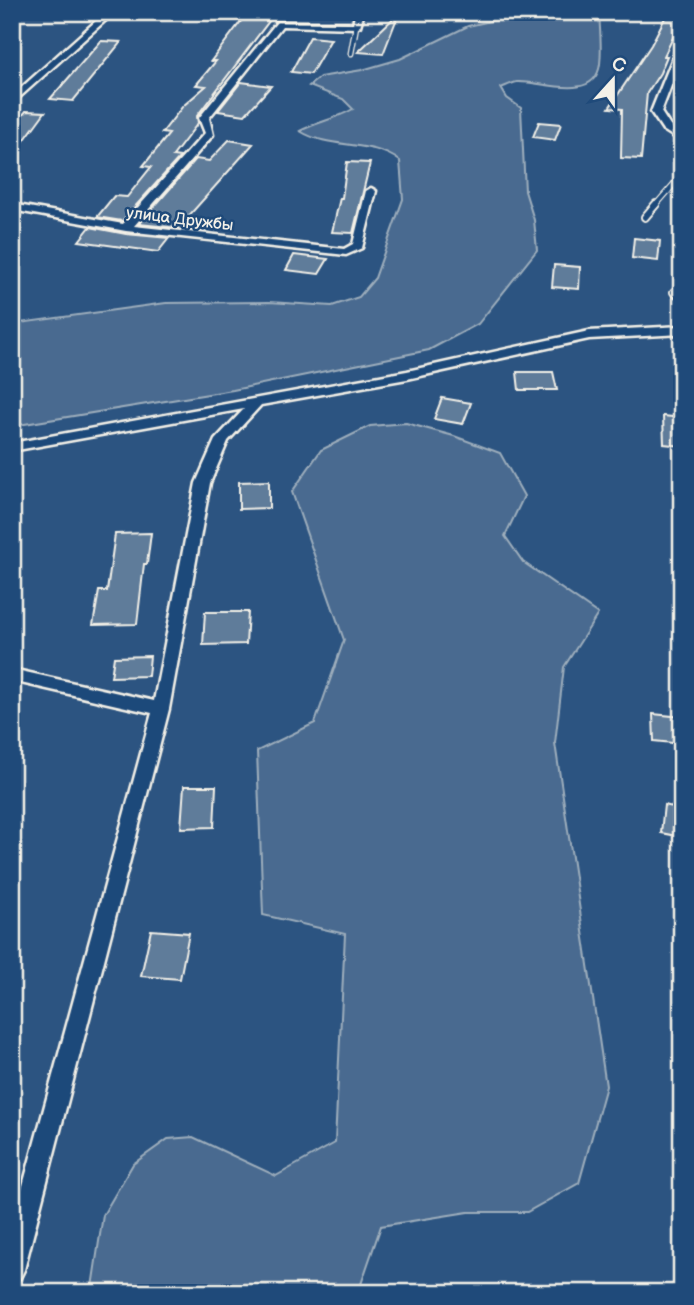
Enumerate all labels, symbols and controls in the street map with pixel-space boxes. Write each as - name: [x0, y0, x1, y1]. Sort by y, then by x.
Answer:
- north arrow: [578, 46, 648, 116]
- text: С: [608, 52, 629, 79]
- street label: улица Дружбы: [125, 203, 234, 235]

